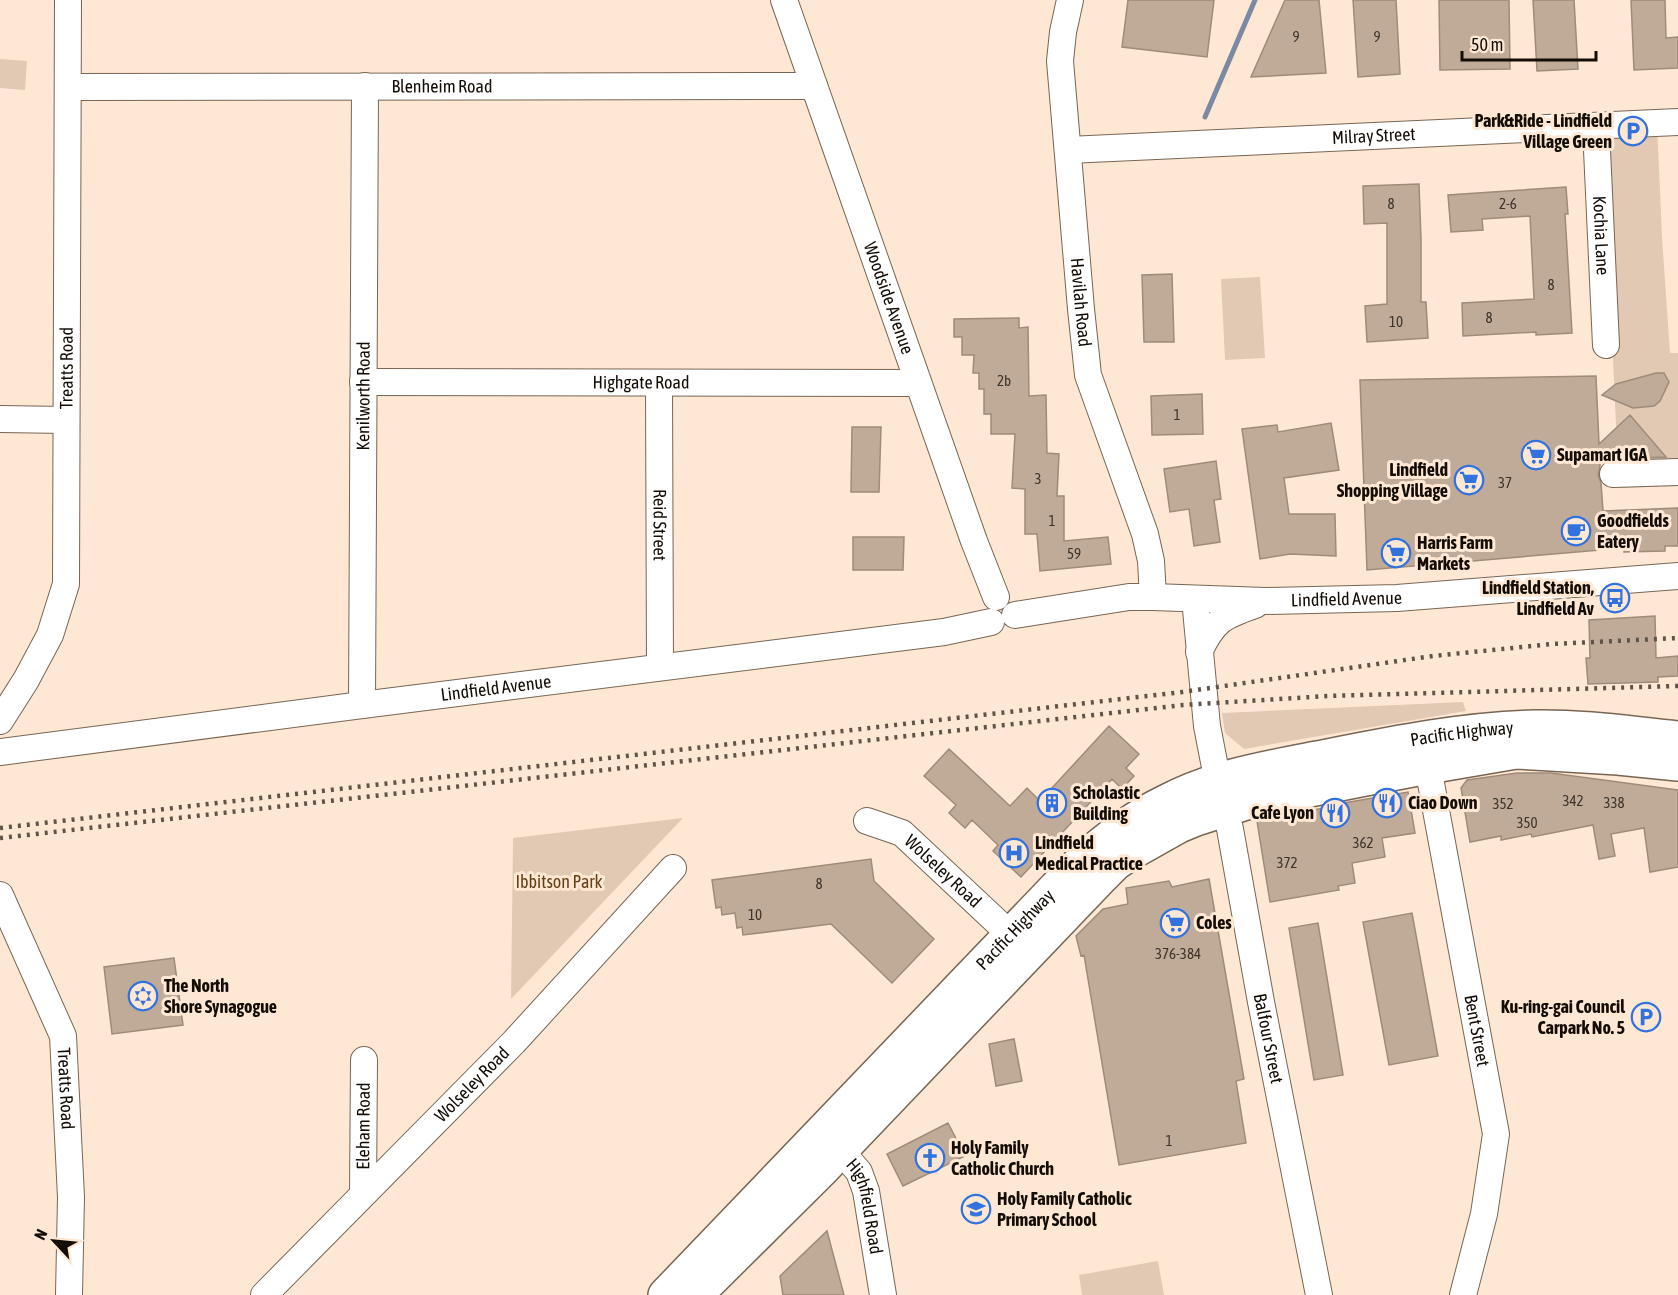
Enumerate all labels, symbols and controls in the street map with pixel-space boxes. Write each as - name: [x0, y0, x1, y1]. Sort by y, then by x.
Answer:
- scale bar: [1462, 24, 1596, 62]
- house number: 9: [1292, 28, 1300, 45]
- house number: 9: [1373, 28, 1381, 45]
- text: 50 m: [1471, 34, 1503, 55]
- street label: Blenheim Road: [392, 75, 492, 97]
- place label: Park&Ride - Lindfield Village Green: [1475, 110, 1612, 152]
- parking icon: Park&Ride - Lindfield Village Green: [1617, 115, 1649, 147]
- street label: Milray Street: [1331, 123, 1416, 148]
- house number: 8: [1387, 195, 1395, 212]
- house number: 2-6: [1499, 195, 1517, 212]
- street label: Kochia Lane: [1589, 195, 1614, 276]
- street label: Woodside Avenue: [860, 239, 919, 357]
- street label: Havilah Road: [1067, 257, 1096, 348]
- house number: 8: [1547, 276, 1555, 293]
- house number: 8: [1485, 309, 1493, 326]
- house number: 10: [1389, 313, 1403, 330]
- street label: Treatts Road: [56, 327, 77, 409]
- street label: Kenilworth Road: [352, 341, 374, 451]
- street label: Highgate Road: [593, 371, 689, 393]
- house number: 2b: [997, 372, 1011, 389]
- house number: 1: [1173, 406, 1181, 423]
- supermarket icon: Supamart IGA: [1520, 439, 1552, 471]
- place label: Supamart IGA: [1557, 444, 1647, 465]
- place label: Lindfield Shopping Village: [1337, 459, 1448, 501]
- supermarket icon: Lindfield Shopping Village: [1453, 464, 1485, 496]
- house number: 3: [1034, 470, 1042, 487]
- house number: 37: [1498, 474, 1512, 491]
- street label: Reid Street: [649, 489, 671, 561]
- place label: Goodfields Eatery: [1597, 510, 1669, 552]
- house number: 1: [1048, 512, 1056, 529]
- cafe icon: Goodfields Eatery: [1560, 515, 1592, 547]
- place label: Harris Farm Markets: [1417, 532, 1493, 574]
- supermarket icon: Harris Farm Markets: [1380, 537, 1412, 569]
- house number: 59: [1067, 545, 1081, 562]
- place label: Lindfield Station, Lindfield Av: [1482, 577, 1595, 619]
- bus stop icon: Lindfield Station, Lindfield Av: [1599, 582, 1631, 614]
- street label: Lindfield Avenue: [1291, 587, 1403, 610]
- street label: Lindfield Avenue: [439, 670, 552, 705]
- street label: Pacific Highway: [1409, 717, 1514, 750]
- place label: Scholastic Building: [1073, 782, 1140, 824]
- building icon: Scholastic Building: [1036, 787, 1068, 819]
- restaurant icon: Ciao Down: [1371, 787, 1403, 819]
- place label: Ciao Down: [1408, 792, 1478, 813]
- house number: 342: [1562, 792, 1584, 809]
- house number: 338: [1603, 794, 1625, 811]
- house number: 352: [1492, 795, 1514, 812]
- restaurant icon: Cafe Lyon: [1319, 797, 1351, 829]
- place label: Cafe Lyon: [1251, 802, 1314, 823]
- house number: 350: [1516, 814, 1538, 831]
- street label: Wolseley Road: [901, 830, 986, 912]
- place label: Lindfield Medical Practice: [1035, 832, 1143, 874]
- house number: 362: [1352, 834, 1374, 851]
- hospital icon: Lindfield Medical Practice: [998, 837, 1030, 869]
- house number: 372: [1276, 854, 1298, 871]
- park label: Ibbitson Park: [515, 871, 603, 892]
- house number: 8: [815, 875, 823, 892]
- street label: Pacific Highway: [971, 885, 1058, 974]
- house number: 10: [748, 906, 762, 923]
- supermarket icon: Coles: [1159, 907, 1191, 939]
- place label: Coles: [1196, 912, 1232, 933]
- house number: 376-384: [1155, 945, 1201, 962]
- place label: The North Shore Synagogue: [164, 975, 277, 1017]
- synagogue icon: The North Shore Synagogue: [127, 980, 159, 1012]
- street label: Balfour Street: [1250, 992, 1288, 1085]
- street label: Bent Street: [1460, 993, 1494, 1068]
- place label: Ku-ring-gai Council Carpark No. 5: [1501, 996, 1625, 1038]
- parking icon: Ku-ring-gai Council Carpark No. 5: [1630, 1001, 1662, 1033]
- street label: Wolseley Road: [430, 1042, 513, 1126]
- street label: Treatts Road: [54, 1047, 79, 1130]
- street label: Eleham Road: [352, 1082, 374, 1170]
- house number: 1: [1165, 1132, 1173, 1149]
- place label: Holy Family Catholic Church: [951, 1137, 1054, 1179]
- church icon: Holy Family Catholic Church: [914, 1142, 946, 1174]
- street label: Highfield Road: [842, 1154, 887, 1256]
- place label: Holy Family Catholic Primary School: [997, 1188, 1132, 1230]
- school or university icon: Holy Family Catholic Primary School: [960, 1193, 992, 1225]
- north arrow: [24, 1211, 84, 1271]
- text: N: [30, 1226, 51, 1243]

